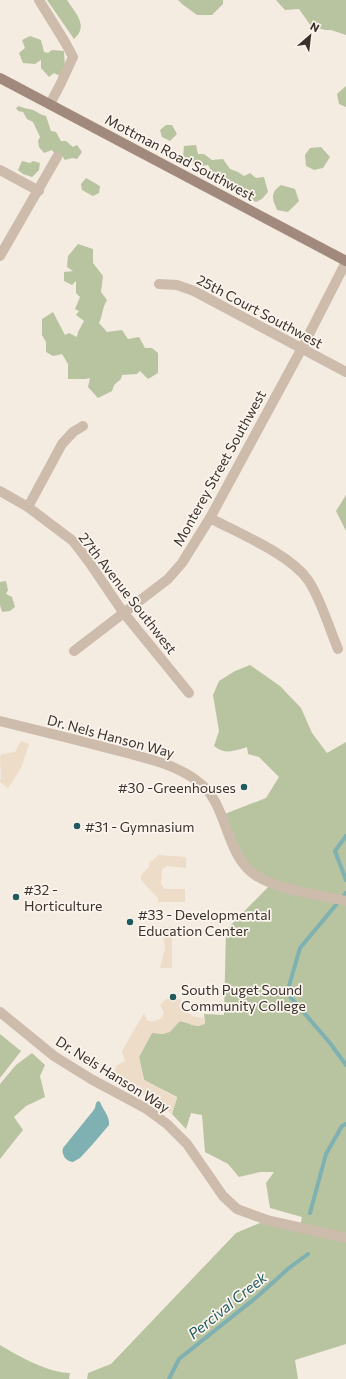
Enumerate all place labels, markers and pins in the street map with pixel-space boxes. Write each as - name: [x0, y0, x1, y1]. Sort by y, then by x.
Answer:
- place label: #30 -Greenhouses: [118, 779, 236, 796]
- marker: #30 -Greenhouses: [239, 782, 249, 792]
- place label: #31 - Gymnasium: [85, 818, 195, 835]
- marker: #31 - Gymnasium: [72, 821, 82, 831]
- place label: #32 - Horticulture: [24, 881, 102, 914]
- marker: #32 - Horticulture: [11, 892, 21, 902]
- place label: #33 - Developmental Education Center: [138, 906, 271, 939]
- marker: #33 - Developmental Education Center: [125, 917, 135, 927]
- place label: South Puget Sound Community College: [181, 981, 306, 1014]
- marker: South Puget Sound Community College: [168, 992, 178, 1002]

